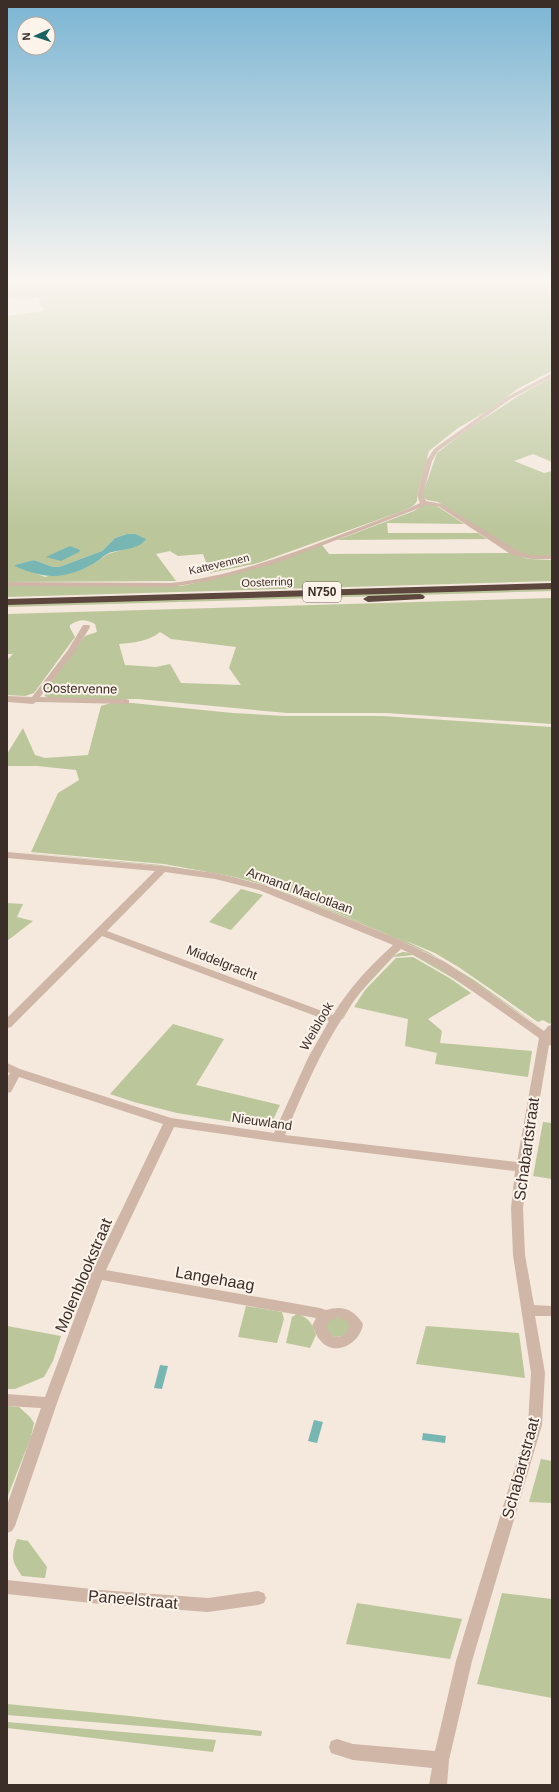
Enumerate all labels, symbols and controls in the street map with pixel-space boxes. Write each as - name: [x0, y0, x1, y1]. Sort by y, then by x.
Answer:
- north arrow: [16, 16, 56, 56]
- text: N: [20, 32, 32, 41]
- street label: Kattevennen: [188, 551, 250, 577]
- street label: Oosterring: [241, 575, 293, 589]
- road number: N750: [303, 582, 341, 602]
- street label: Oostervenne: [43, 680, 117, 697]
- street label: Armand Maclotlaan: [245, 864, 355, 917]
- street label: Middelgracht: [184, 942, 260, 983]
- street label: Weiblook: [297, 999, 336, 1053]
- street label: Schabartstraat: [511, 1096, 542, 1202]
- street label: Nieuwland: [231, 1110, 293, 1133]
- street label: Molenblookstraat: [52, 1215, 115, 1335]
- street label: Langehaag: [174, 1263, 256, 1294]
- street label: Schabartstraat: [499, 1415, 542, 1521]
- street label: Paneelstraat: [87, 1587, 179, 1612]

